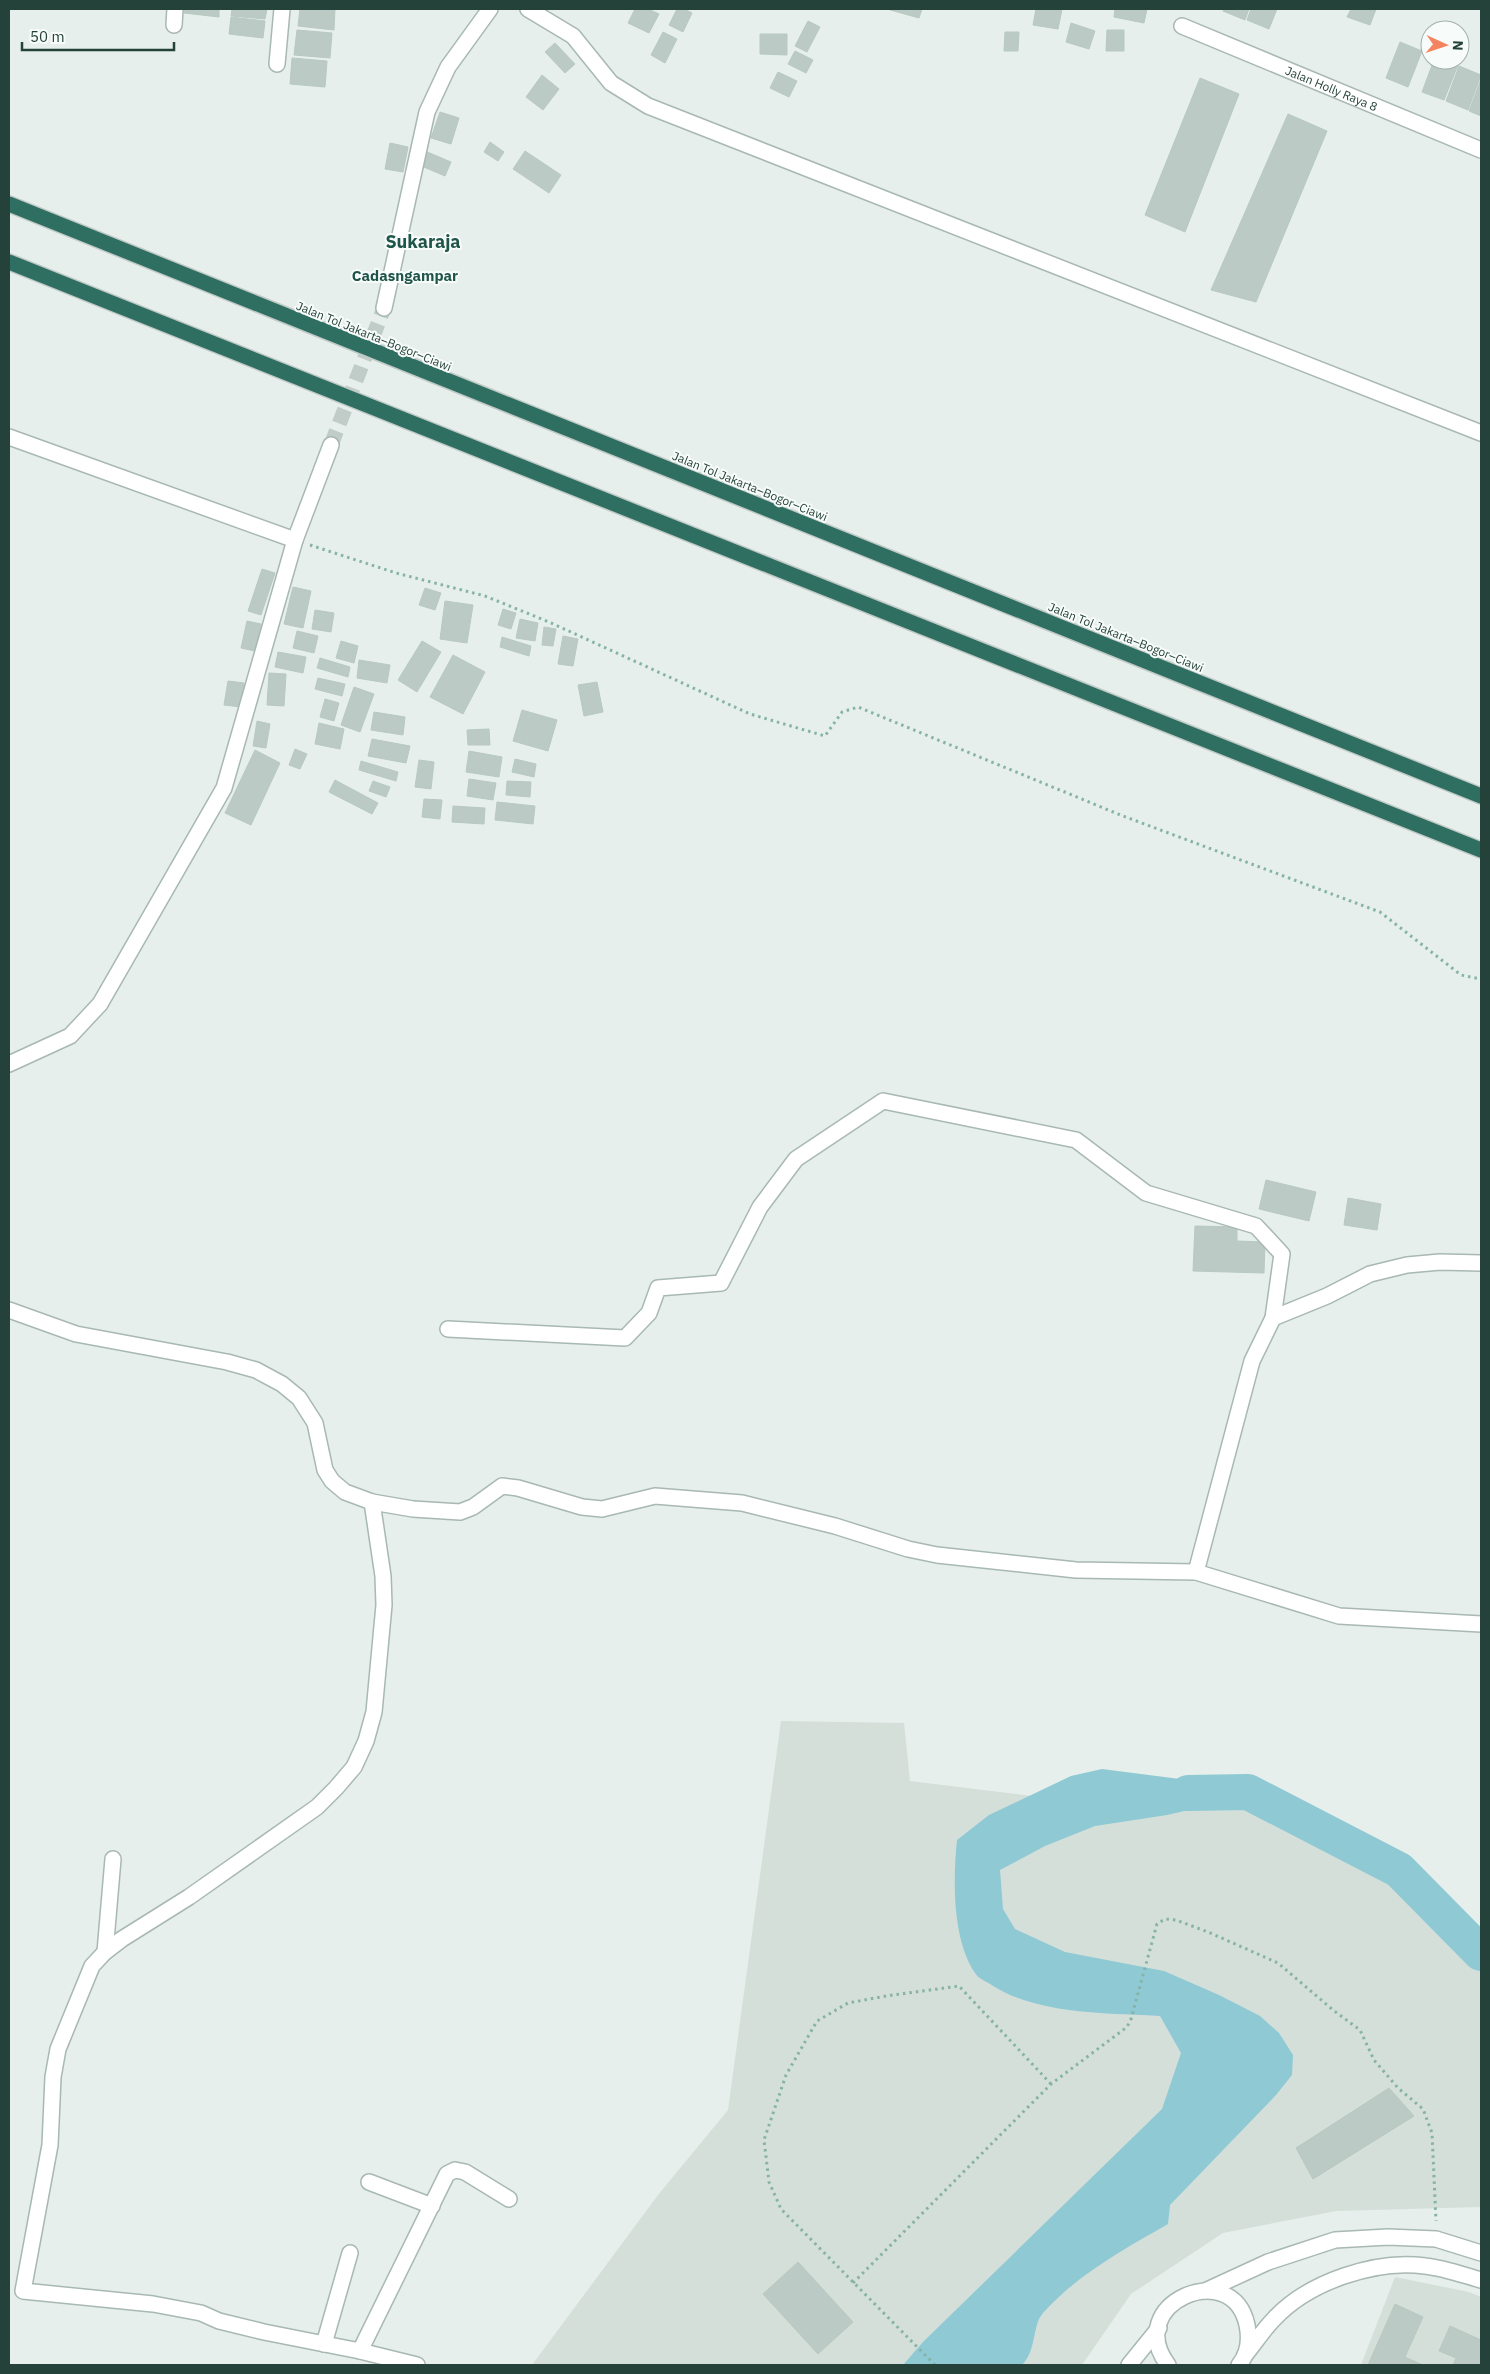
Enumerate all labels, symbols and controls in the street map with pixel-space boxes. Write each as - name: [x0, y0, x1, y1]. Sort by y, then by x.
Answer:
- scale bar: [22, 20, 175, 52]
- north arrow: [1420, 20, 1470, 70]
- text: 50 m: [30, 27, 65, 46]
- text: N: [1449, 40, 1467, 51]
- street label: Jalan Holly Raya 8: [1283, 62, 1380, 114]
- district label: Sukaraja: [385, 230, 461, 253]
- district label: Cadasngampar: [352, 266, 458, 285]
- street label: Jalan Tol Jakarta–Bogor–Ciawi: [294, 298, 454, 374]
- street label: Jalan Tol Jakarta–Bogor–Ciawi: [670, 448, 830, 524]
- street label: Jalan Tol Jakarta–Bogor–Ciawi: [1046, 599, 1206, 675]

